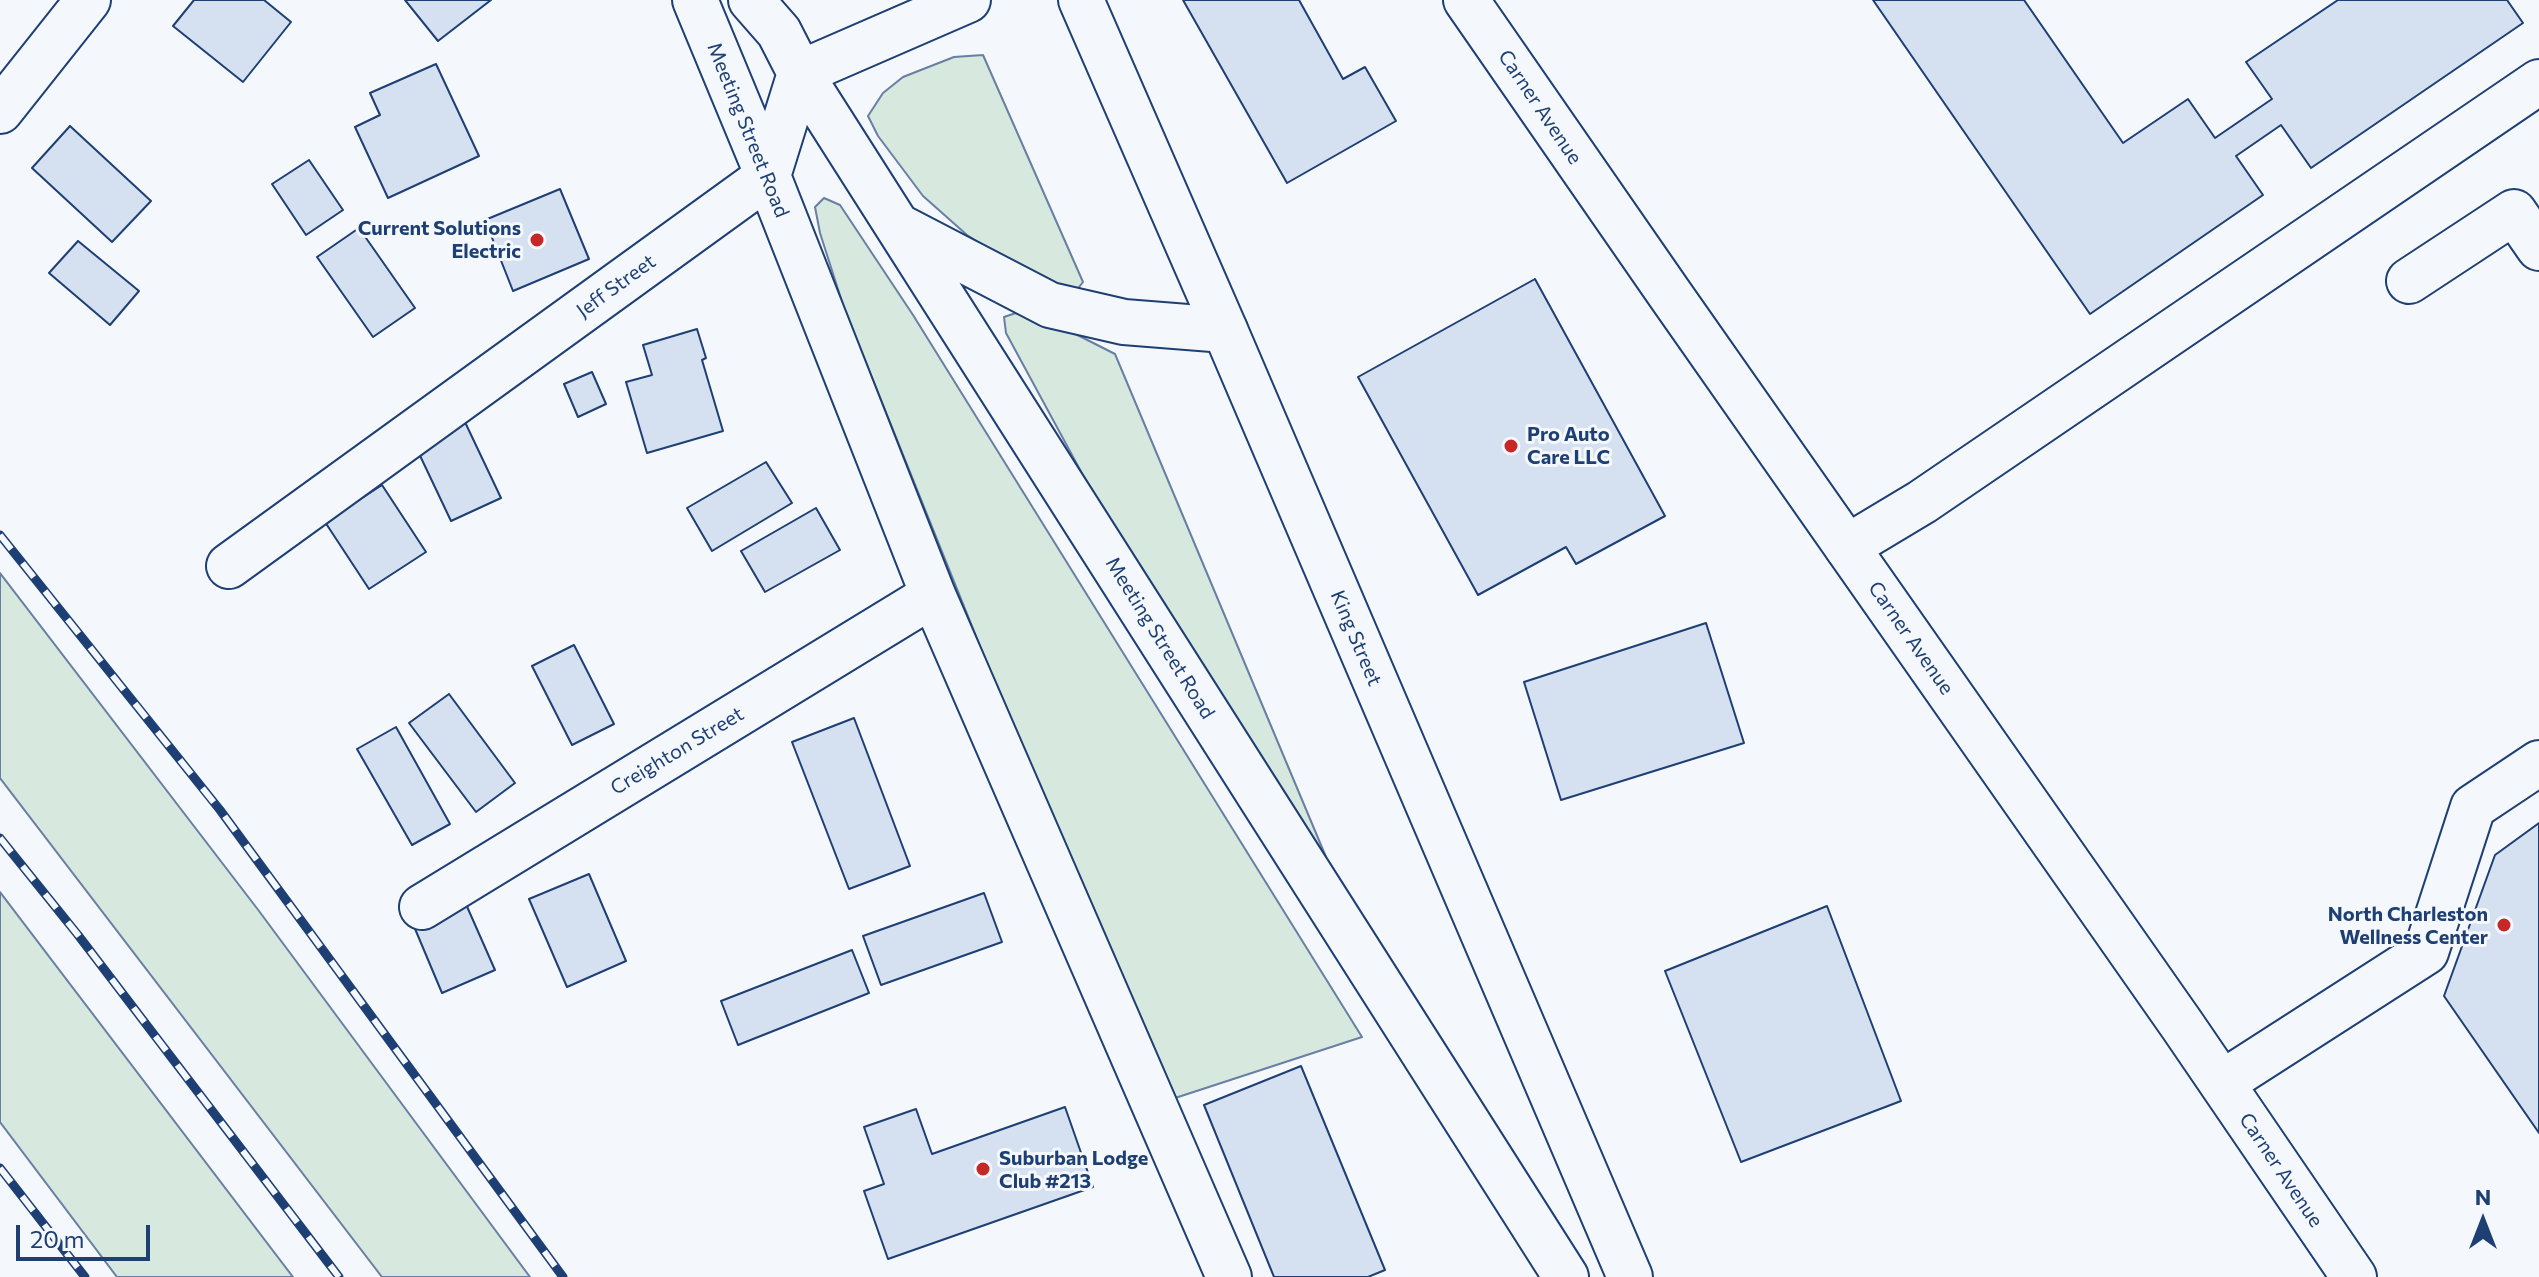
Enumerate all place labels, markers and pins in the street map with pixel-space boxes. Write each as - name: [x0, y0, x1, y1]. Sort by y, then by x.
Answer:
- place label: Current Solutions Electric: [358, 216, 521, 263]
- marker: Current Solutions Electric: [528, 231, 546, 249]
- place label: Pro Auto Care LLC: [1527, 422, 1610, 469]
- marker: Pro Auto Care LLC: [1502, 437, 1520, 455]
- place label: North Charleston Wellness Center: [2328, 902, 2488, 949]
- marker: North Charleston Wellness Center: [2495, 916, 2513, 934]
- place label: Suburban Lodge Club #213: [999, 1146, 1148, 1193]
- marker: Suburban Lodge Club #213: [974, 1160, 992, 1178]

